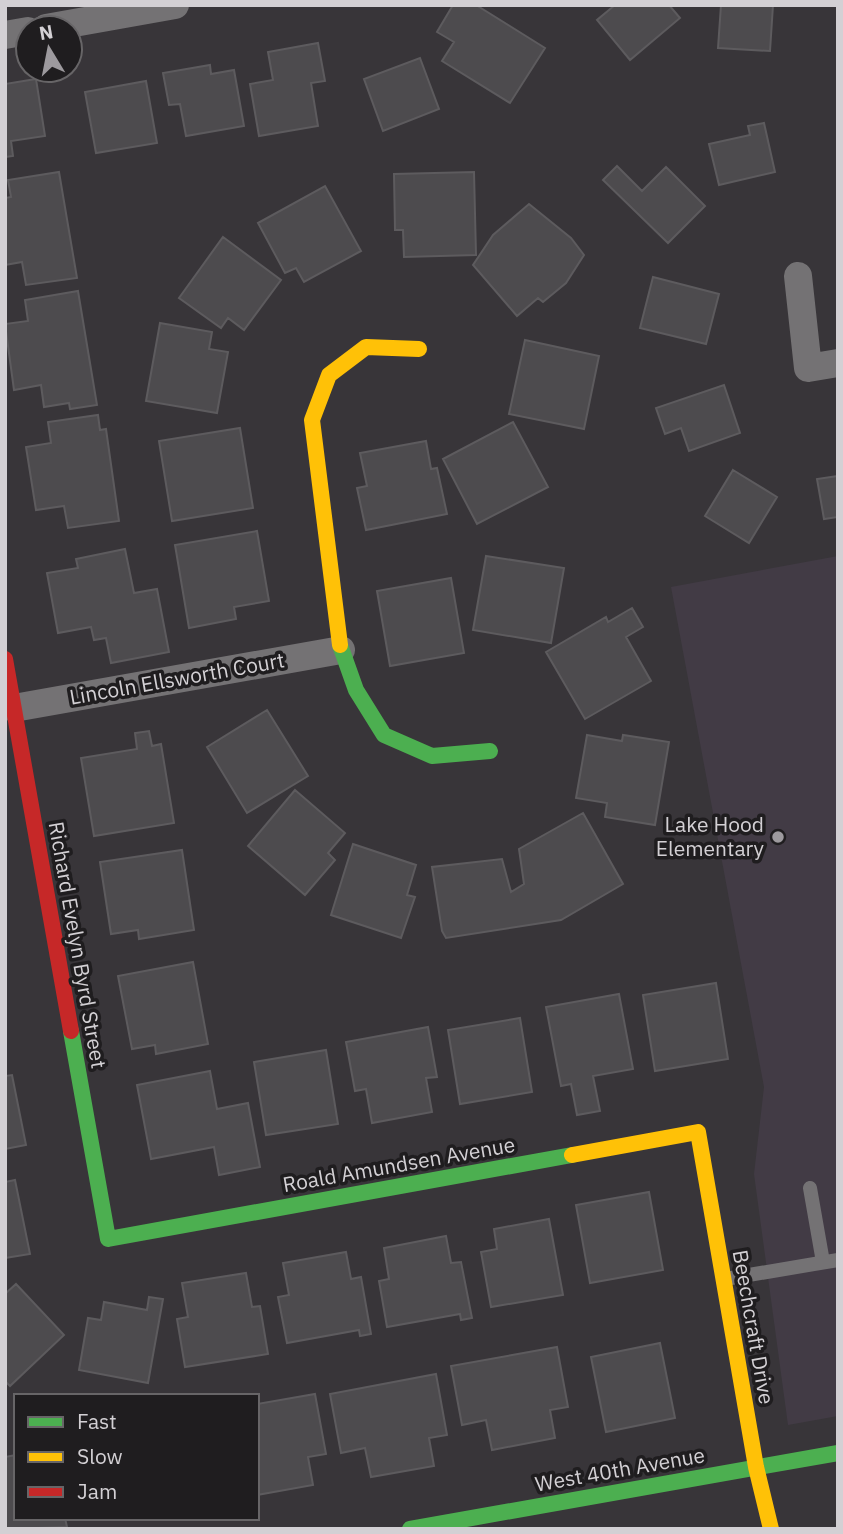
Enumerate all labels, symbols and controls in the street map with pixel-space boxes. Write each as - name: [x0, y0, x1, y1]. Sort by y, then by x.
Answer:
- north arrow: [14, 14, 84, 84]
- text: N: [37, 19, 55, 45]
- street label: Lincoln Ellsworth Court: [67, 645, 287, 711]
- place label: Lake Hood Elementary: [656, 810, 765, 862]
- street label: Richard Evelyn Byrd Street: [42, 819, 113, 1070]
- marker: Lake Hood Elementary: [770, 829, 786, 845]
- street label: Roald Amundsen Avenue: [280, 1130, 517, 1198]
- street label: Beechcraft Drive: [727, 1247, 781, 1406]
- legend: [14, 1394, 259, 1520]
- text: Fast: [77, 1407, 117, 1435]
- street label: West 40th Avenue: [533, 1440, 707, 1498]
- text: Slow: [77, 1442, 123, 1470]
- text: Jam: [77, 1477, 117, 1505]

